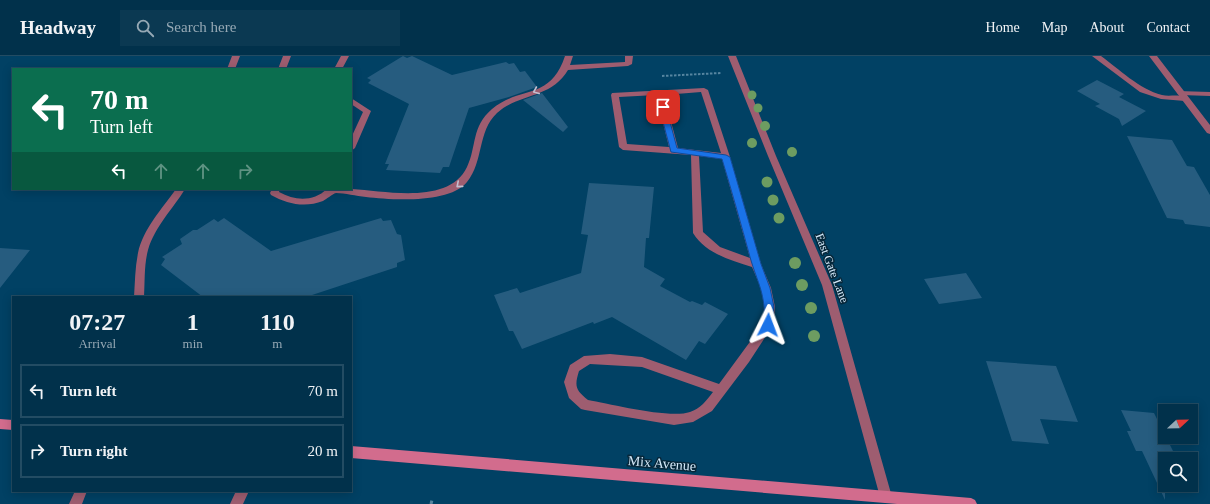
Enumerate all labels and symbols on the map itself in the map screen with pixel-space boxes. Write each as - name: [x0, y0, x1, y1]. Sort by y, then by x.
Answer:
- one-way arrow: [533, 87, 540, 95]
- pin: [646, 90, 680, 124]
- one-way arrow: [456, 180, 464, 187]
- street label: East Gate Lane: [812, 231, 852, 305]
- position arrow: [747, 304, 789, 346]
- north arrow: [1158, 404, 1198, 444]
- street label: Mix Avenue: [627, 453, 697, 474]

